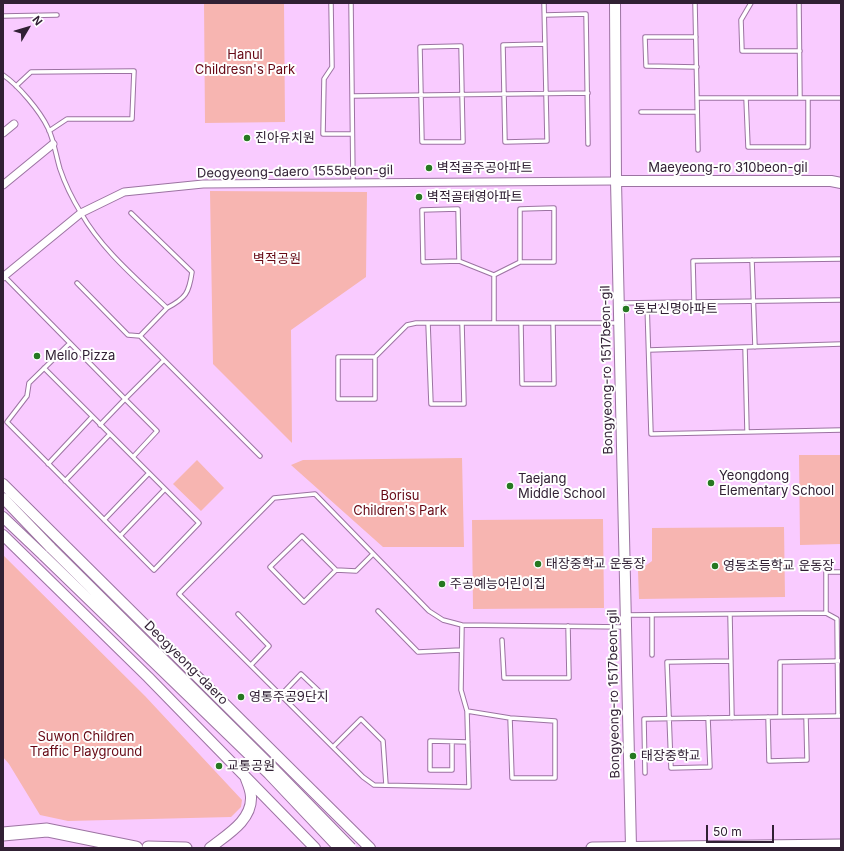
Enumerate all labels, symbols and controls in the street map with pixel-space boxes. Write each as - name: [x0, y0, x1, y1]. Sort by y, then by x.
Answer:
- north arrow: [8, 8, 48, 48]
- text: N: [29, 13, 46, 28]
- park label: Hanul Childresn's Park: [195, 47, 295, 78]
- place label: 진아유치원: [255, 130, 315, 146]
- marker: 진아유치원: [242, 133, 252, 143]
- place label: 벽적골주공아파트: [437, 160, 533, 176]
- street label: Maeyeong-ro 310beon-gil: [648, 160, 808, 176]
- street label: Deogyeong-daero 1555beon-gil: [197, 162, 393, 182]
- marker: 벽적골주공아파트: [424, 163, 434, 173]
- place label: 벽적골태영아파트: [427, 189, 523, 205]
- marker: 벽적골태영아파트: [414, 192, 424, 202]
- park label: 벽적공원: [253, 251, 301, 267]
- street label: Bongyeong-ro 1517beon-gil: [598, 285, 616, 455]
- place label: 동보신명아파트: [634, 301, 718, 317]
- marker: 동보신명아파트: [621, 304, 631, 314]
- place label: Mello Pizza: [45, 348, 115, 364]
- marker: Mello Pizza: [32, 351, 42, 361]
- place label: Yeongdong Elementary School: [719, 468, 834, 499]
- place label: Taejang Middle School: [518, 471, 605, 502]
- marker: Yeongdong Elementary School: [706, 478, 716, 488]
- marker: Taejang Middle School: [505, 481, 515, 491]
- park label: Borisu Children's Park: [353, 488, 447, 519]
- place label: 태장중학교 운동장: [546, 556, 645, 572]
- place label: 영동초등학교 운동장: [723, 558, 834, 574]
- marker: 태장중학교 운동장: [533, 559, 543, 569]
- marker: 영동초등학교 운동장: [710, 561, 720, 571]
- place label: 주공예능어린이집: [450, 576, 546, 592]
- marker: 주공예능어린이집: [437, 579, 447, 589]
- street label: Bongyeong-ro 1517beon-gil: [605, 609, 623, 779]
- street label: Deogyeong-daero: [141, 618, 231, 708]
- place label: 영통주공9단지: [249, 689, 329, 705]
- marker: 영통주공9단지: [236, 692, 246, 702]
- park label: Suwon Children Traffic Playground: [30, 729, 142, 760]
- place label: 태장중학교: [641, 748, 701, 764]
- marker: 태장중학교: [628, 751, 638, 761]
- place label: 교통공원: [227, 758, 275, 774]
- marker: 교통공원: [214, 761, 224, 771]
- scale bar: [708, 817, 776, 843]
- text: 50 m: [713, 824, 742, 839]

